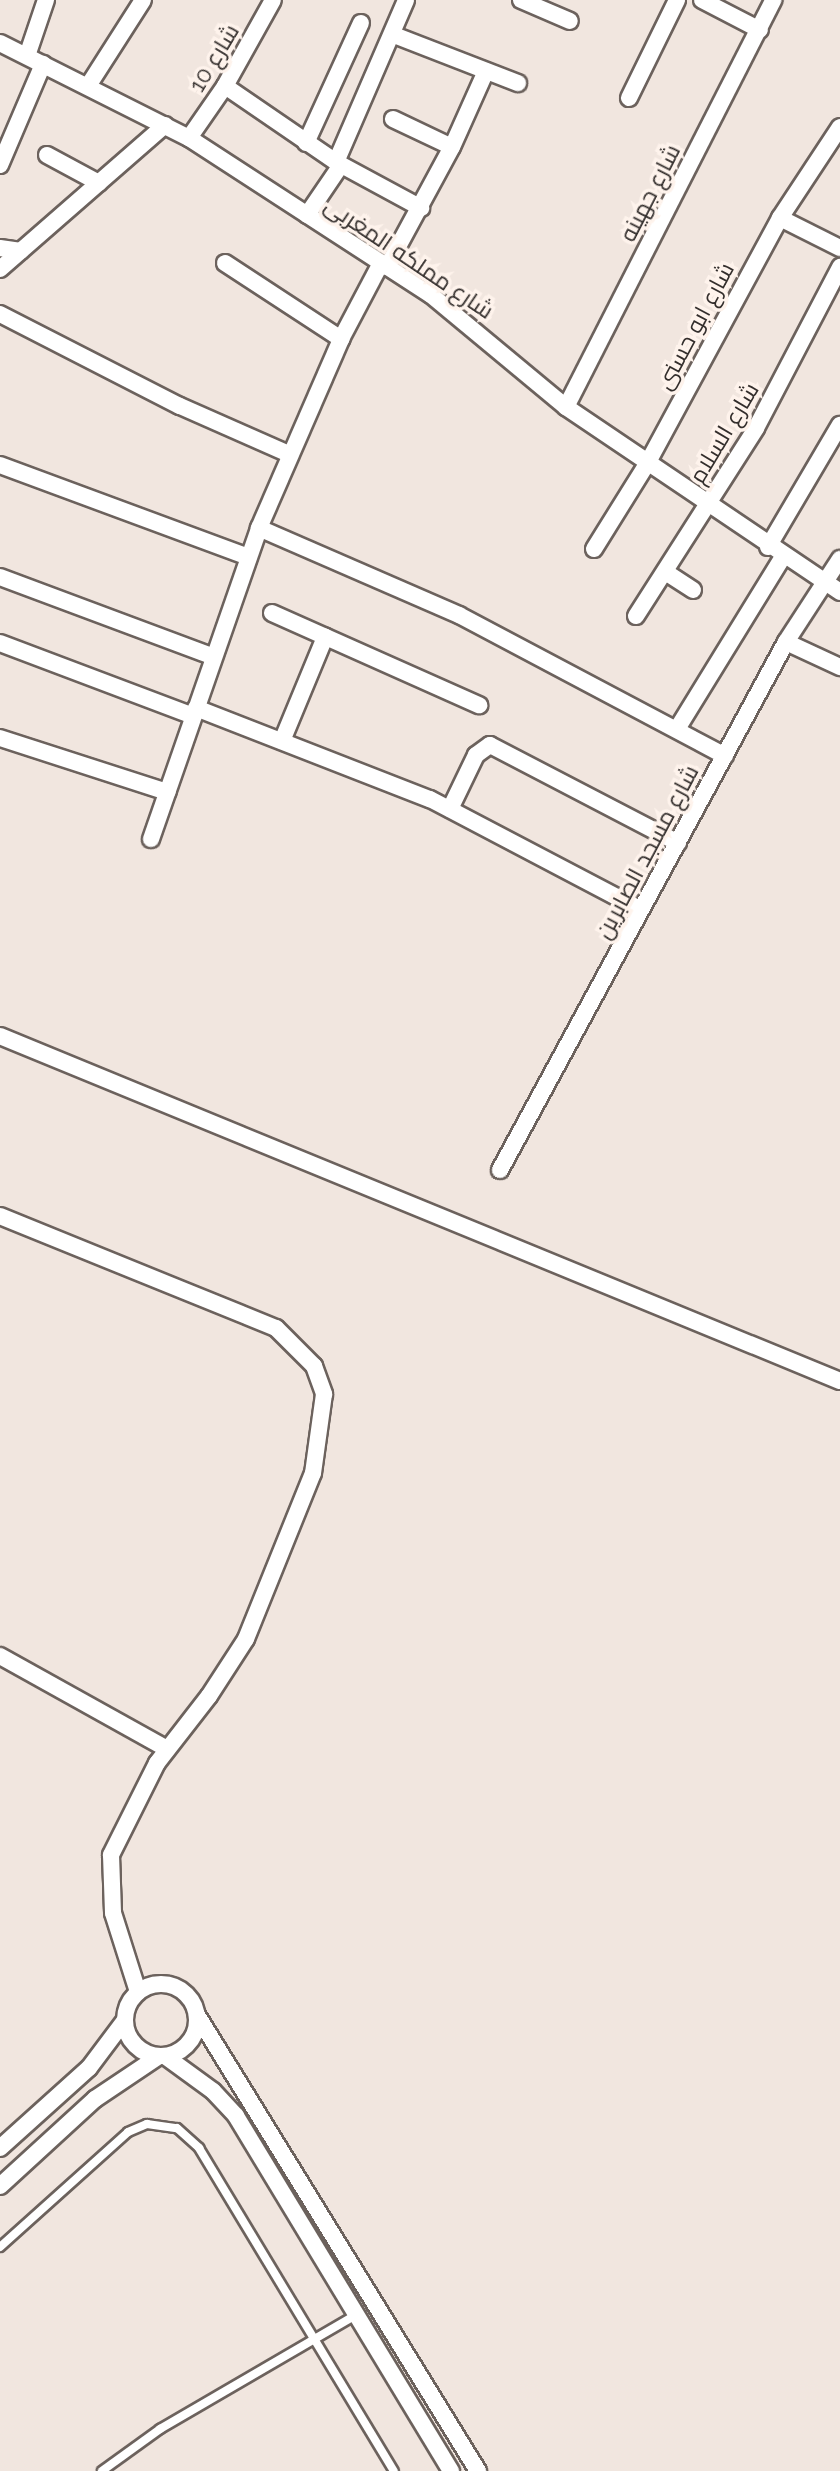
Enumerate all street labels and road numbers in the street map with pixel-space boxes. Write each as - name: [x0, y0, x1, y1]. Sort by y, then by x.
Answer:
- street label: شارع 10: [183, 19, 245, 97]
- street label: شارع جهينه: [614, 140, 686, 246]
- street label: شارع مملكه المغربى: [319, 191, 499, 325]
- street label: شارع ابو حسنى: [650, 258, 740, 394]
- street label: شارع السلام: [683, 378, 765, 488]
- street label: شارع مسجد الصابرين: [590, 760, 704, 944]

